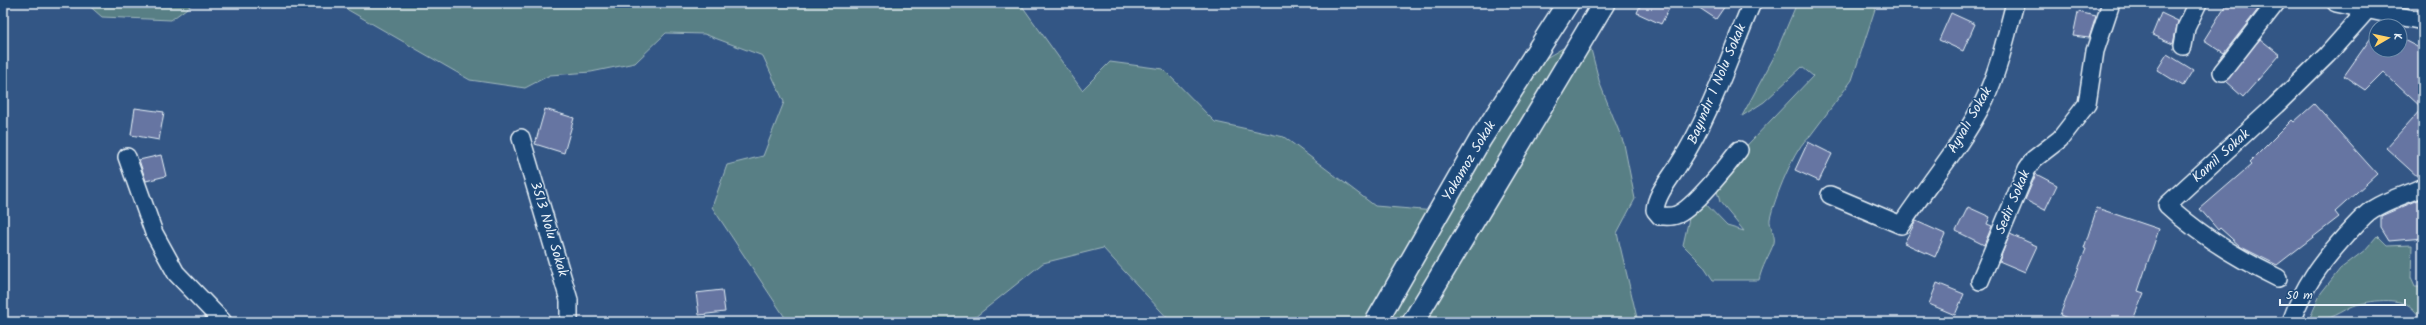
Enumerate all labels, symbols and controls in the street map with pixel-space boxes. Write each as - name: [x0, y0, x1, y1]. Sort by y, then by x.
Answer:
- north arrow: [2368, 18, 2408, 58]
- street label: Bayındır 1 Nolu Sokak: [1682, 20, 1753, 148]
- text: K: [2387, 32, 2406, 42]
- street label: Ayvalı Sokak: [1942, 82, 1998, 157]
- street label: Yakamoz Sokak: [1436, 116, 1502, 205]
- street label: Kamil Sokak: [2187, 124, 2255, 188]
- street label: Sedir Sokak: [1990, 166, 2037, 237]
- street label: 3513 Nolu Sokak: [524, 179, 574, 280]
- scale bar: [2280, 281, 2405, 307]
- text: 50 m: [2286, 286, 2313, 305]

